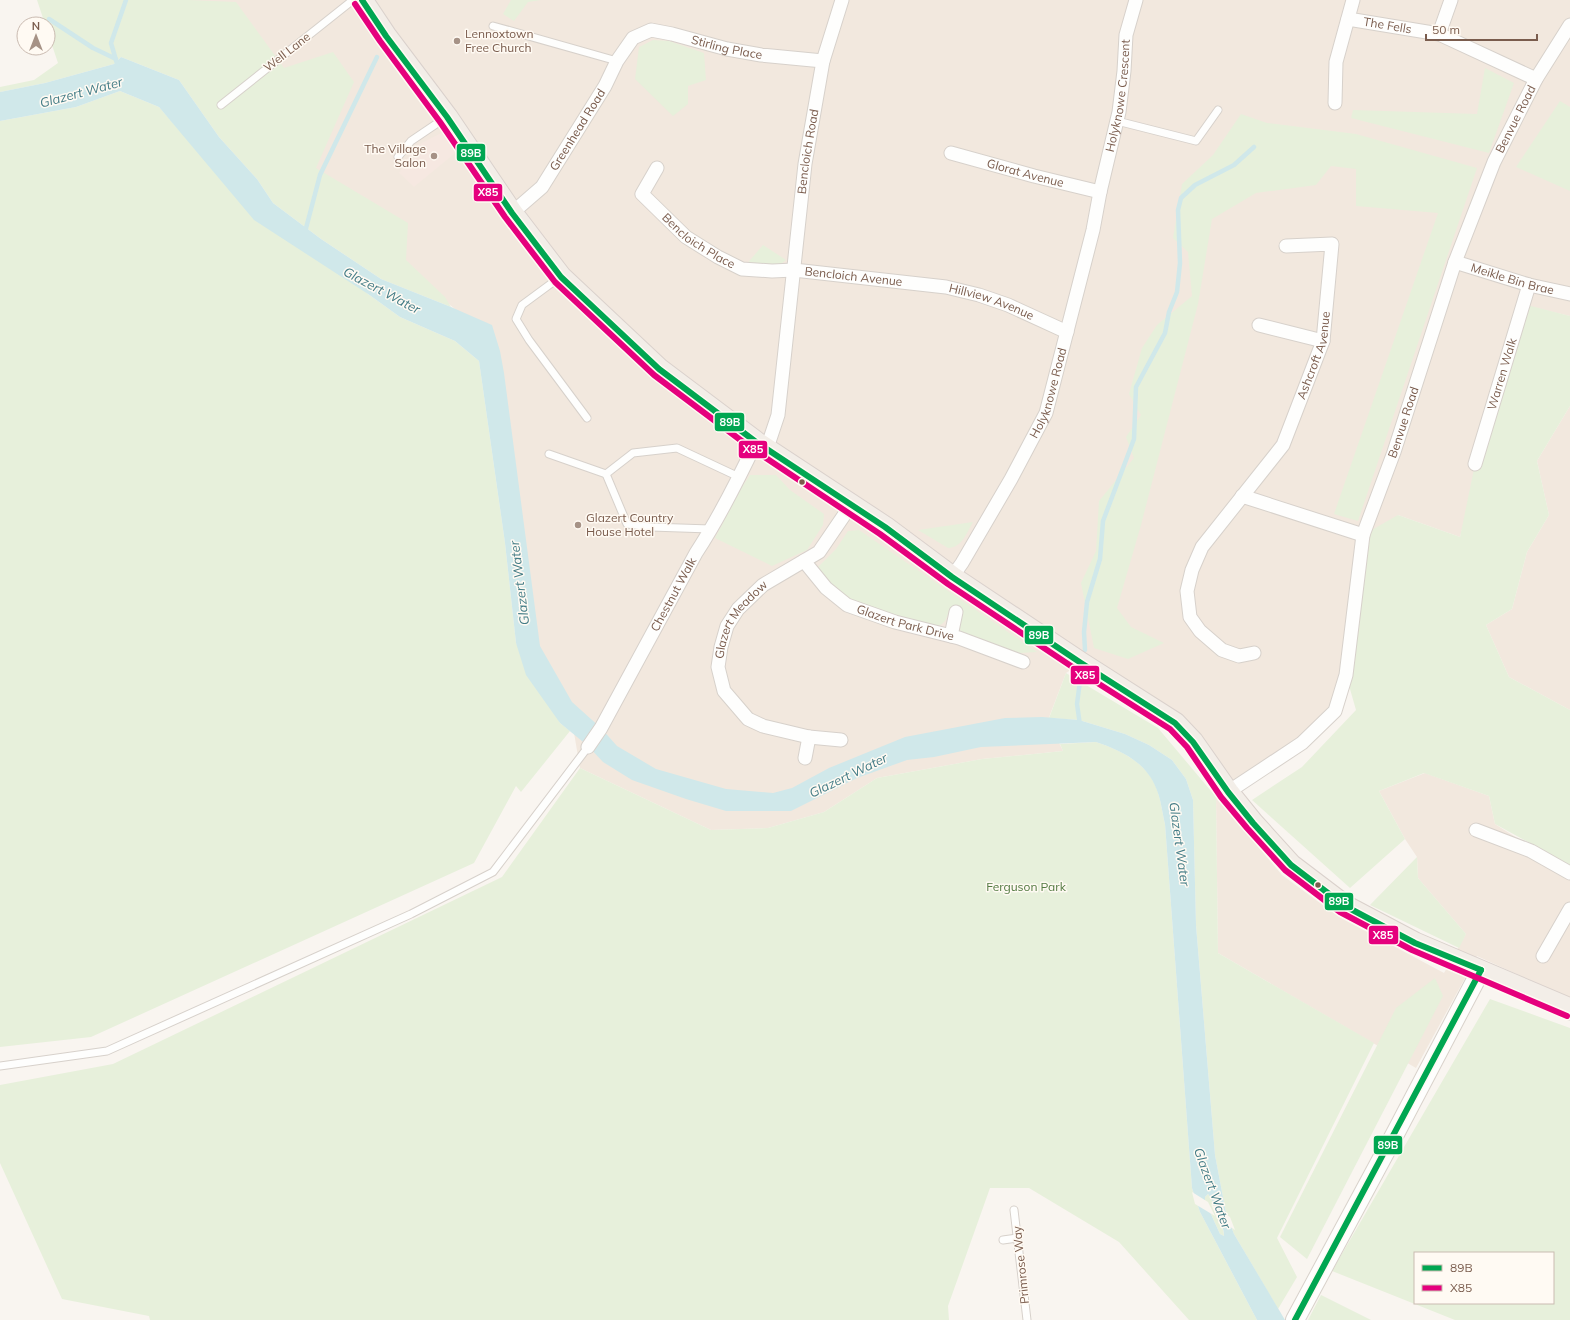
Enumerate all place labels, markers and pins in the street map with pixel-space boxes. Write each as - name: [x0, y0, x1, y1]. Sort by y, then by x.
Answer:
- place label: Lennoxtown Free Church: [465, 26, 534, 55]
- marker: Lennoxtown Free Church: [452, 36, 462, 46]
- place label: The Village Salon: [364, 141, 426, 170]
- marker: The Village Salon: [429, 151, 439, 161]
- unlabelled marker: [797, 477, 807, 487]
- place label: Glazert Country House Hotel: [586, 510, 674, 539]
- marker: Glazert Country House Hotel: [573, 520, 583, 530]
- unlabelled marker: [1313, 880, 1323, 890]

